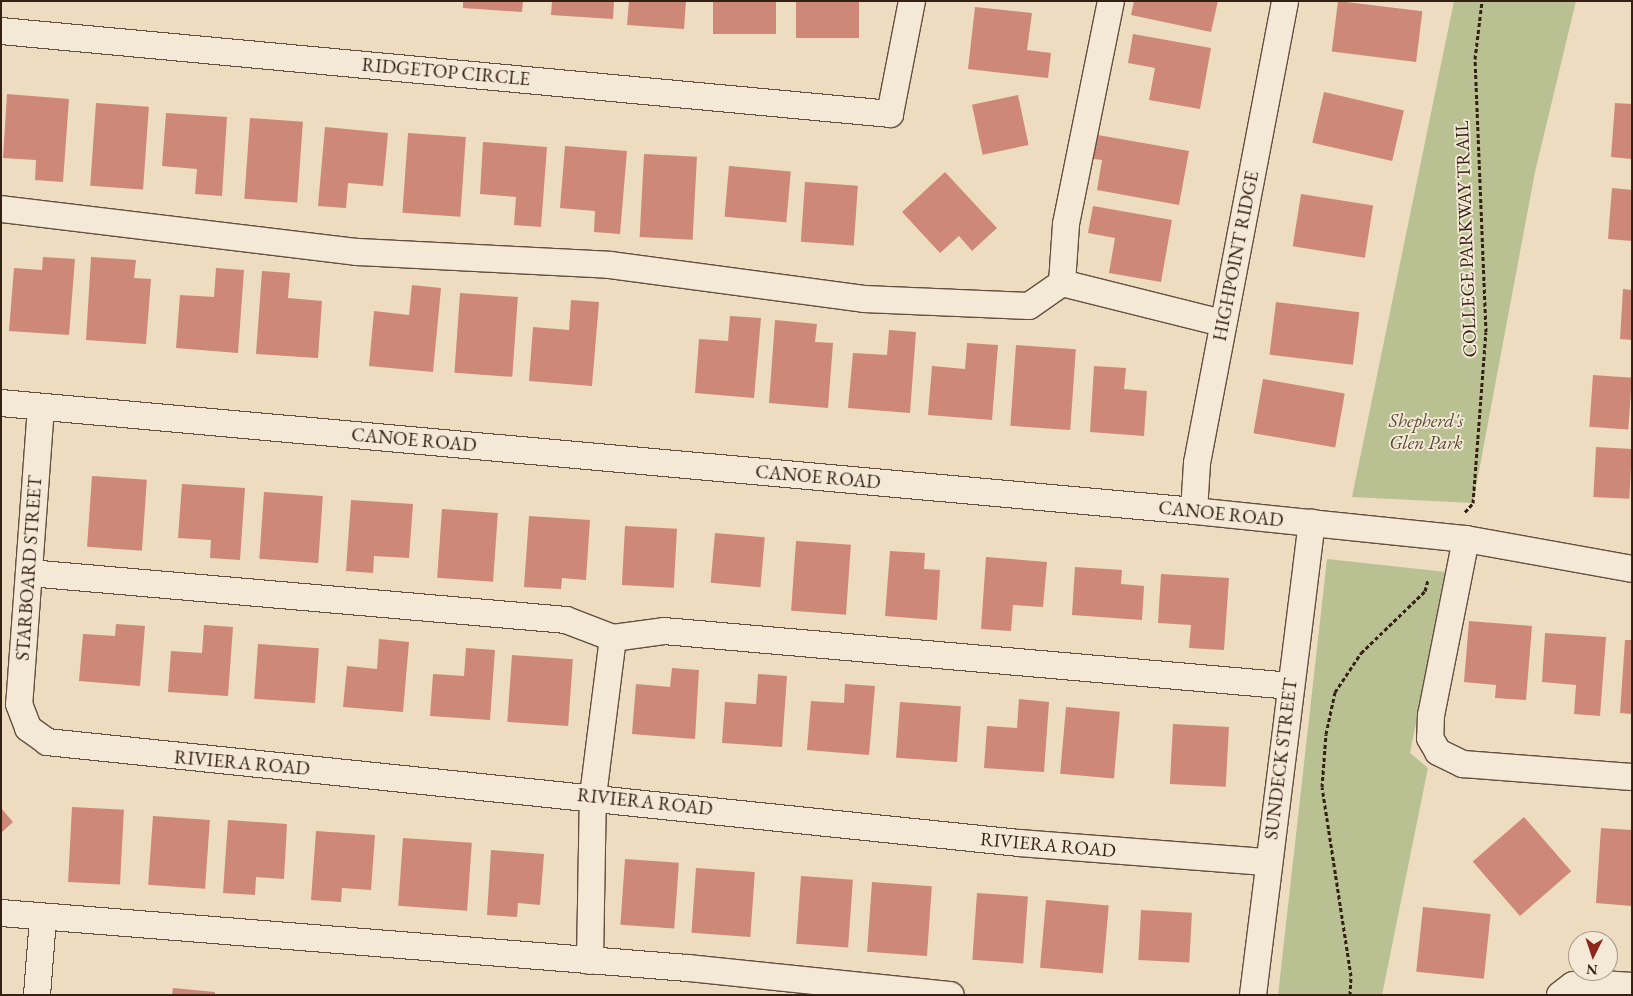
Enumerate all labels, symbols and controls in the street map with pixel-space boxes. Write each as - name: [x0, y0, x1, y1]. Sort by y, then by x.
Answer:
- street label: RIDGETOP CIRCLE: [361, 53, 531, 91]
- street label: COLLEGE PARKWAY TRAIL: [1450, 120, 1482, 358]
- street label: HIGHPOINT RIDGE: [1208, 169, 1264, 343]
- park label: Shepherd's Glen Park: [1389, 410, 1463, 454]
- street label: CANOE ROAD: [350, 423, 478, 457]
- street label: CANOE ROAD: [754, 460, 882, 494]
- street label: STARBOARD STREET: [11, 475, 47, 661]
- street label: CANOE ROAD: [1157, 496, 1285, 532]
- street label: SUNDECK STREET: [1260, 677, 1302, 841]
- street label: RIVIERA ROAD: [173, 746, 311, 780]
- street label: RIVIERA ROAD: [576, 784, 714, 820]
- street label: RIVIERA ROAD: [979, 828, 1117, 862]
- north arrow: [1568, 931, 1618, 981]
- text: N: [1586, 961, 1598, 979]

